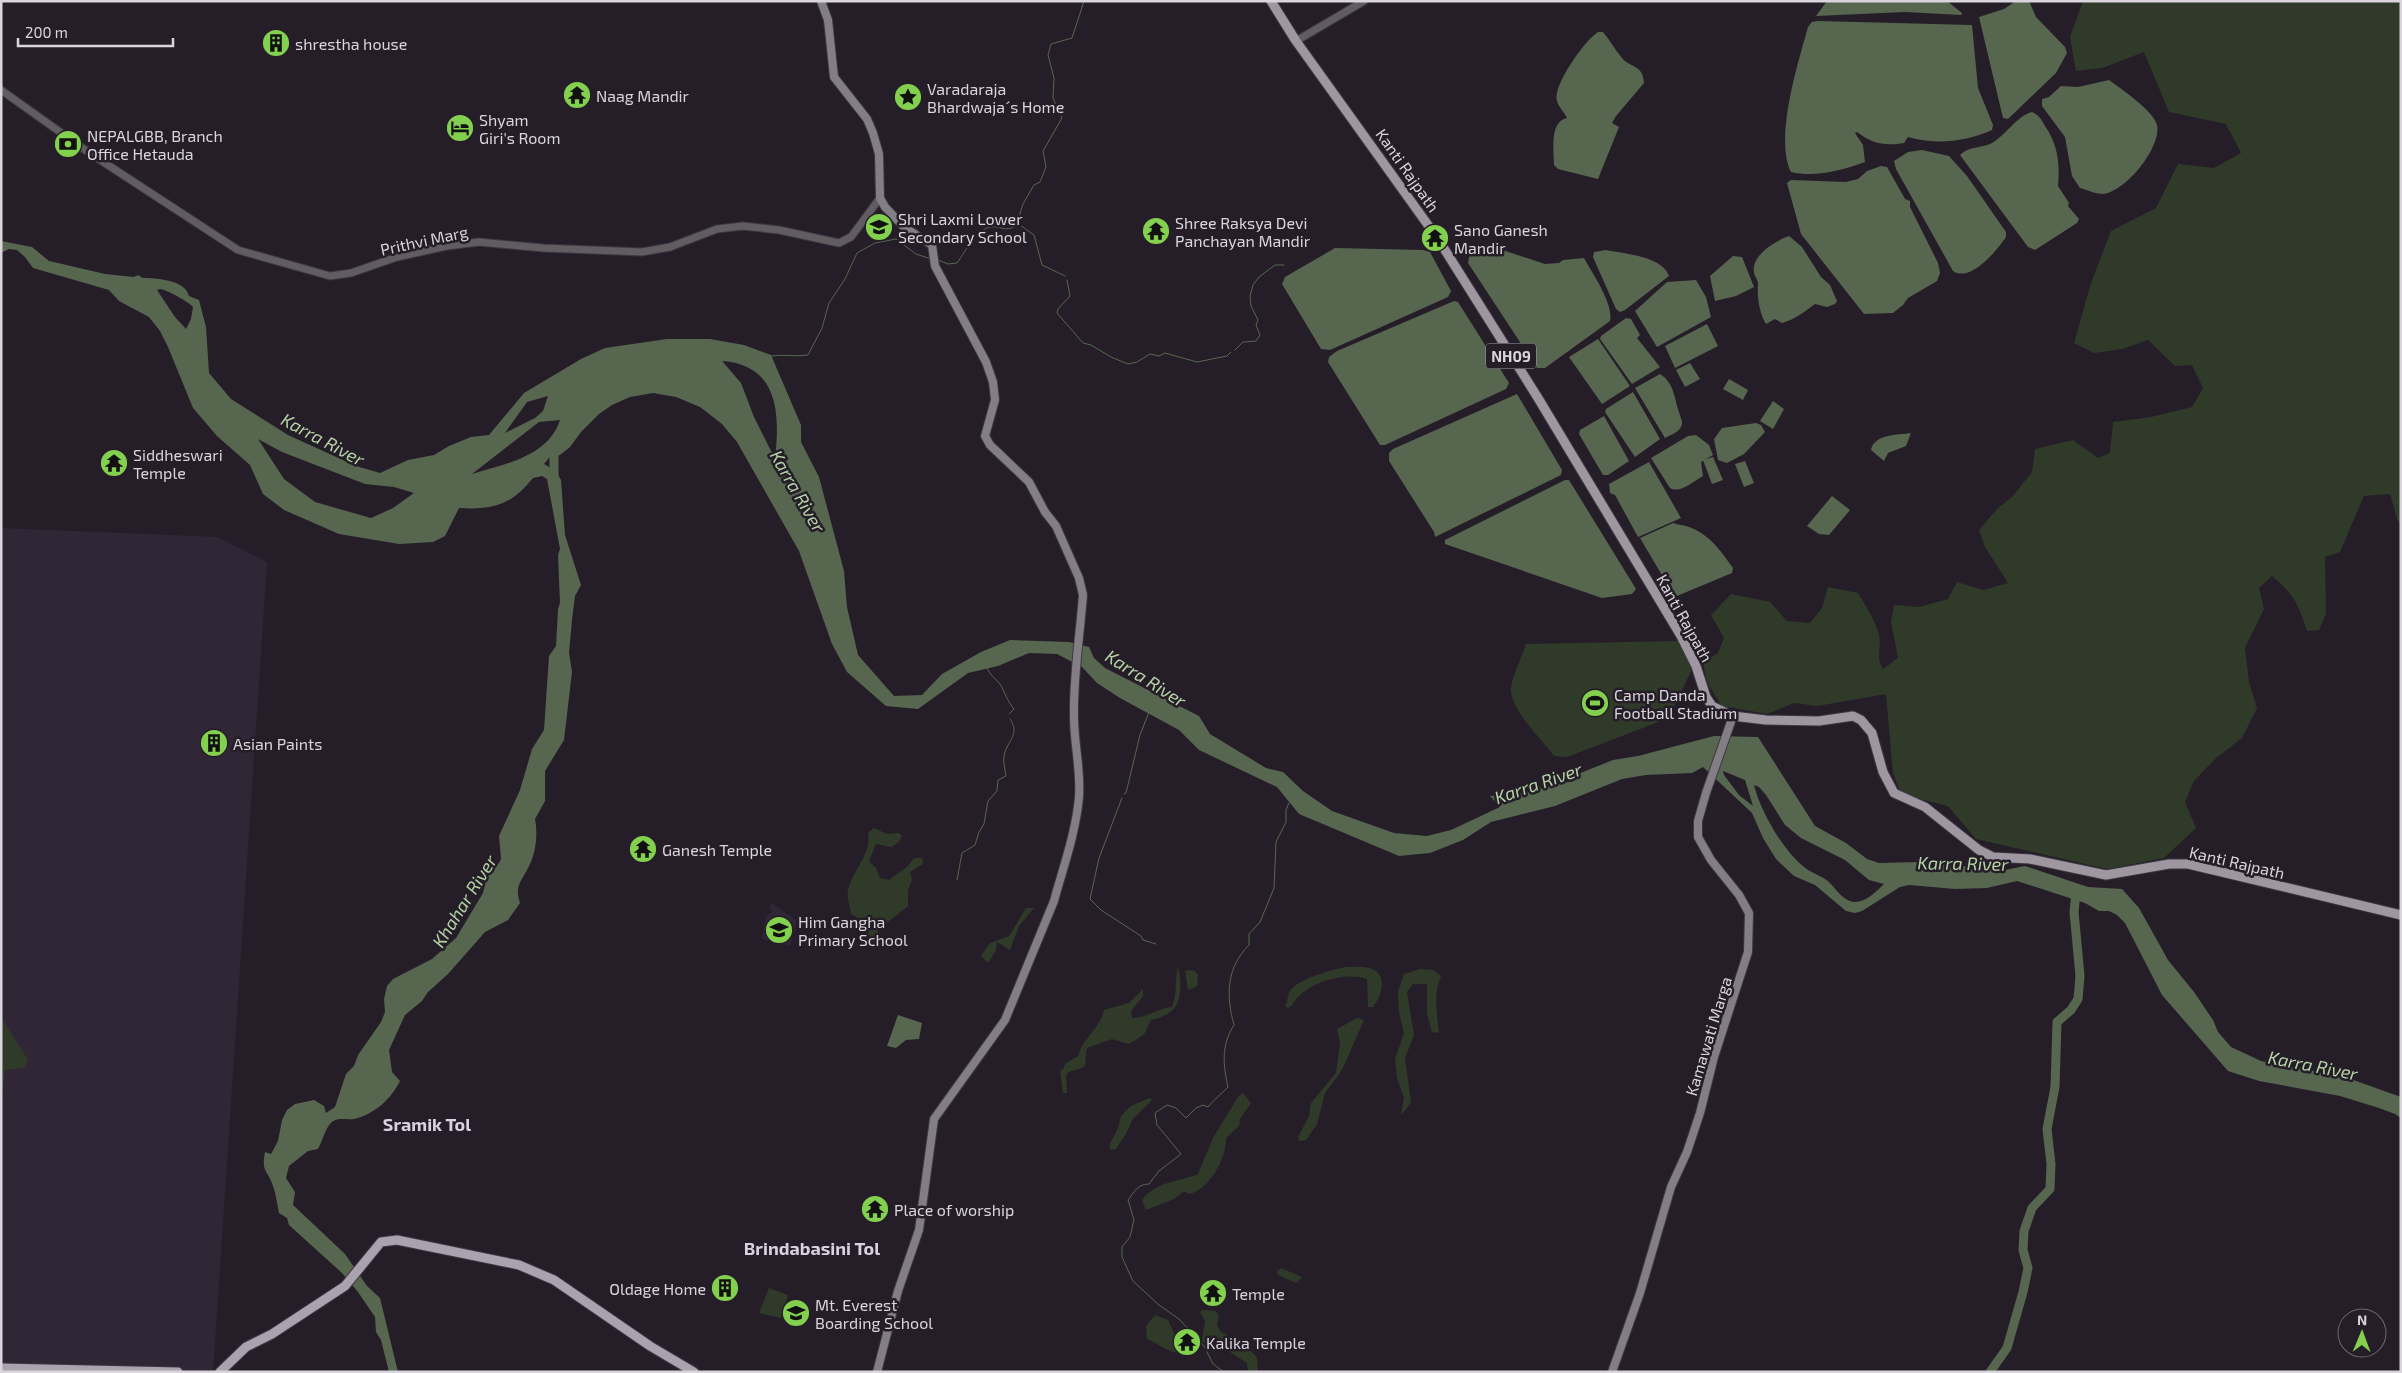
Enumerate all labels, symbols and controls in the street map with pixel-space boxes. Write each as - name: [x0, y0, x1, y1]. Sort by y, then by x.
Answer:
- scale bar: [18, 15, 172, 47]
- text: 200 m: [25, 23, 68, 41]
- building icon: shrestha house: [261, 28, 291, 58]
- place label: shrestha house: [295, 34, 407, 53]
- place label: Varadaraja Bhardwaja´s Home: [927, 79, 1064, 117]
- temple icon: Naag Mandir: [562, 80, 592, 110]
- place icon: Varadaraja Bhardwaja´s Home: [893, 82, 923, 112]
- place label: Naag Mandir: [596, 86, 690, 105]
- place label: Shyam Giri's Room: [479, 110, 560, 147]
- hotel icon: Shyam Giri's Room: [445, 113, 475, 143]
- street label: Kanti Rajpath: [1371, 125, 1444, 216]
- place label: NEPALGBB, Branch Office Hetauda: [87, 126, 223, 163]
- bank icon: NEPALGBB, Branch Office Hetauda: [53, 129, 83, 159]
- place label: Shri Laxmi Lower Secondary School: [898, 209, 1027, 246]
- school or university icon: Shri Laxmi Lower Secondary School: [864, 212, 894, 242]
- place label: Shree Raksya Devi Panchayan Mandir: [1175, 213, 1311, 250]
- temple icon: Shree Raksya Devi Panchayan Mandir: [1141, 216, 1171, 246]
- place label: Sano Ganesh Mandir: [1454, 220, 1548, 257]
- street label: Prithvi Marg: [378, 221, 470, 259]
- temple icon: Sano Ganesh Mandir: [1420, 223, 1450, 253]
- road number: NH09: [1486, 344, 1536, 368]
- water label: Karra River: [278, 408, 369, 470]
- place label: Siddheswari Temple: [133, 445, 223, 482]
- water label: Karra River: [766, 446, 831, 537]
- temple icon: Siddheswari Temple: [99, 448, 129, 478]
- street label: Kanti Rajpath: [1652, 571, 1717, 666]
- water label: Karra River: [1102, 645, 1191, 712]
- place label: Camp Danda Football Stadium: [1614, 685, 1737, 722]
- sports icon: Camp Danda Football Stadium: [1580, 688, 1610, 718]
- building icon: Asian Paints: [199, 728, 229, 758]
- place label: Asian Paints: [233, 734, 322, 753]
- water label: Karra River: [1491, 757, 1585, 808]
- temple icon: Ganesh Temple: [628, 834, 658, 864]
- place label: Ganesh Temple: [662, 840, 772, 859]
- street label: Kanti Rajpath: [2187, 842, 2287, 883]
- water label: Khahar River: [427, 850, 502, 951]
- water label: Karra River: [1917, 851, 2010, 875]
- place label: Him Gangha Primary School: [798, 912, 908, 949]
- school or university icon: Him Gangha Primary School: [764, 915, 794, 945]
- street label: Kamawati Marga: [1681, 974, 1735, 1098]
- water label: Karra River: [2266, 1046, 2361, 1085]
- district label: Sramik Tol: [383, 1113, 471, 1135]
- temple icon: Place of worship: [860, 1194, 890, 1224]
- place label: Place of worship: [894, 1200, 1014, 1219]
- district label: Brindabasini Tol: [744, 1237, 880, 1259]
- building icon: Oldage Home: [710, 1273, 740, 1303]
- temple icon: Temple: [1198, 1278, 1228, 1308]
- place label: Oldage Home: [609, 1279, 706, 1298]
- place label: Temple: [1232, 1284, 1285, 1303]
- place label: Mt. Everest Boarding School: [815, 1295, 933, 1332]
- school or university icon: Mt. Everest Boarding School: [781, 1298, 811, 1328]
- north arrow: [2337, 1308, 2387, 1358]
- text: N: [2357, 1311, 2367, 1328]
- temple icon: Kalika Temple: [1172, 1327, 1202, 1357]
- place label: Kalika Temple: [1206, 1333, 1306, 1352]

